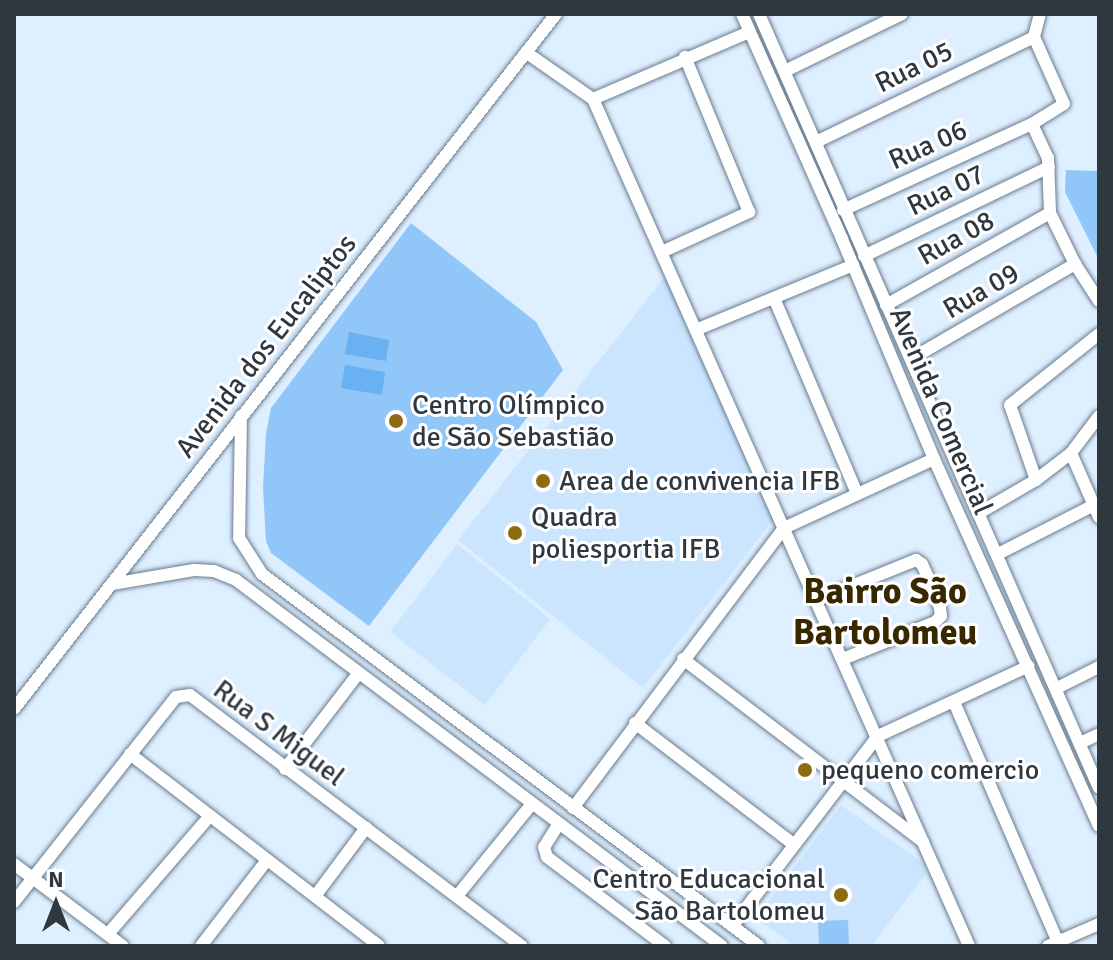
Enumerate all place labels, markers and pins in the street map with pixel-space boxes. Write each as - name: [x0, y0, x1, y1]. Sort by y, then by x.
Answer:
- place label: Centro Olímpico de São Sebastião: [412, 388, 614, 454]
- marker: Centro Olímpico de São Sebastião: [387, 412, 405, 430]
- place label: Area de convivencia IFB: [559, 464, 840, 498]
- marker: Area de convivencia IFB: [534, 472, 552, 490]
- place label: Quadra poliesportia IFB: [531, 500, 720, 566]
- marker: Quadra poliesportia IFB: [506, 524, 524, 542]
- place label: pequeno comercio: [821, 753, 1039, 787]
- marker: pequeno comercio: [796, 761, 814, 779]
- place label: Centro Educacional São Bartolomeu: [592, 862, 825, 928]
- marker: Centro Educacional São Bartolomeu: [832, 886, 850, 904]

